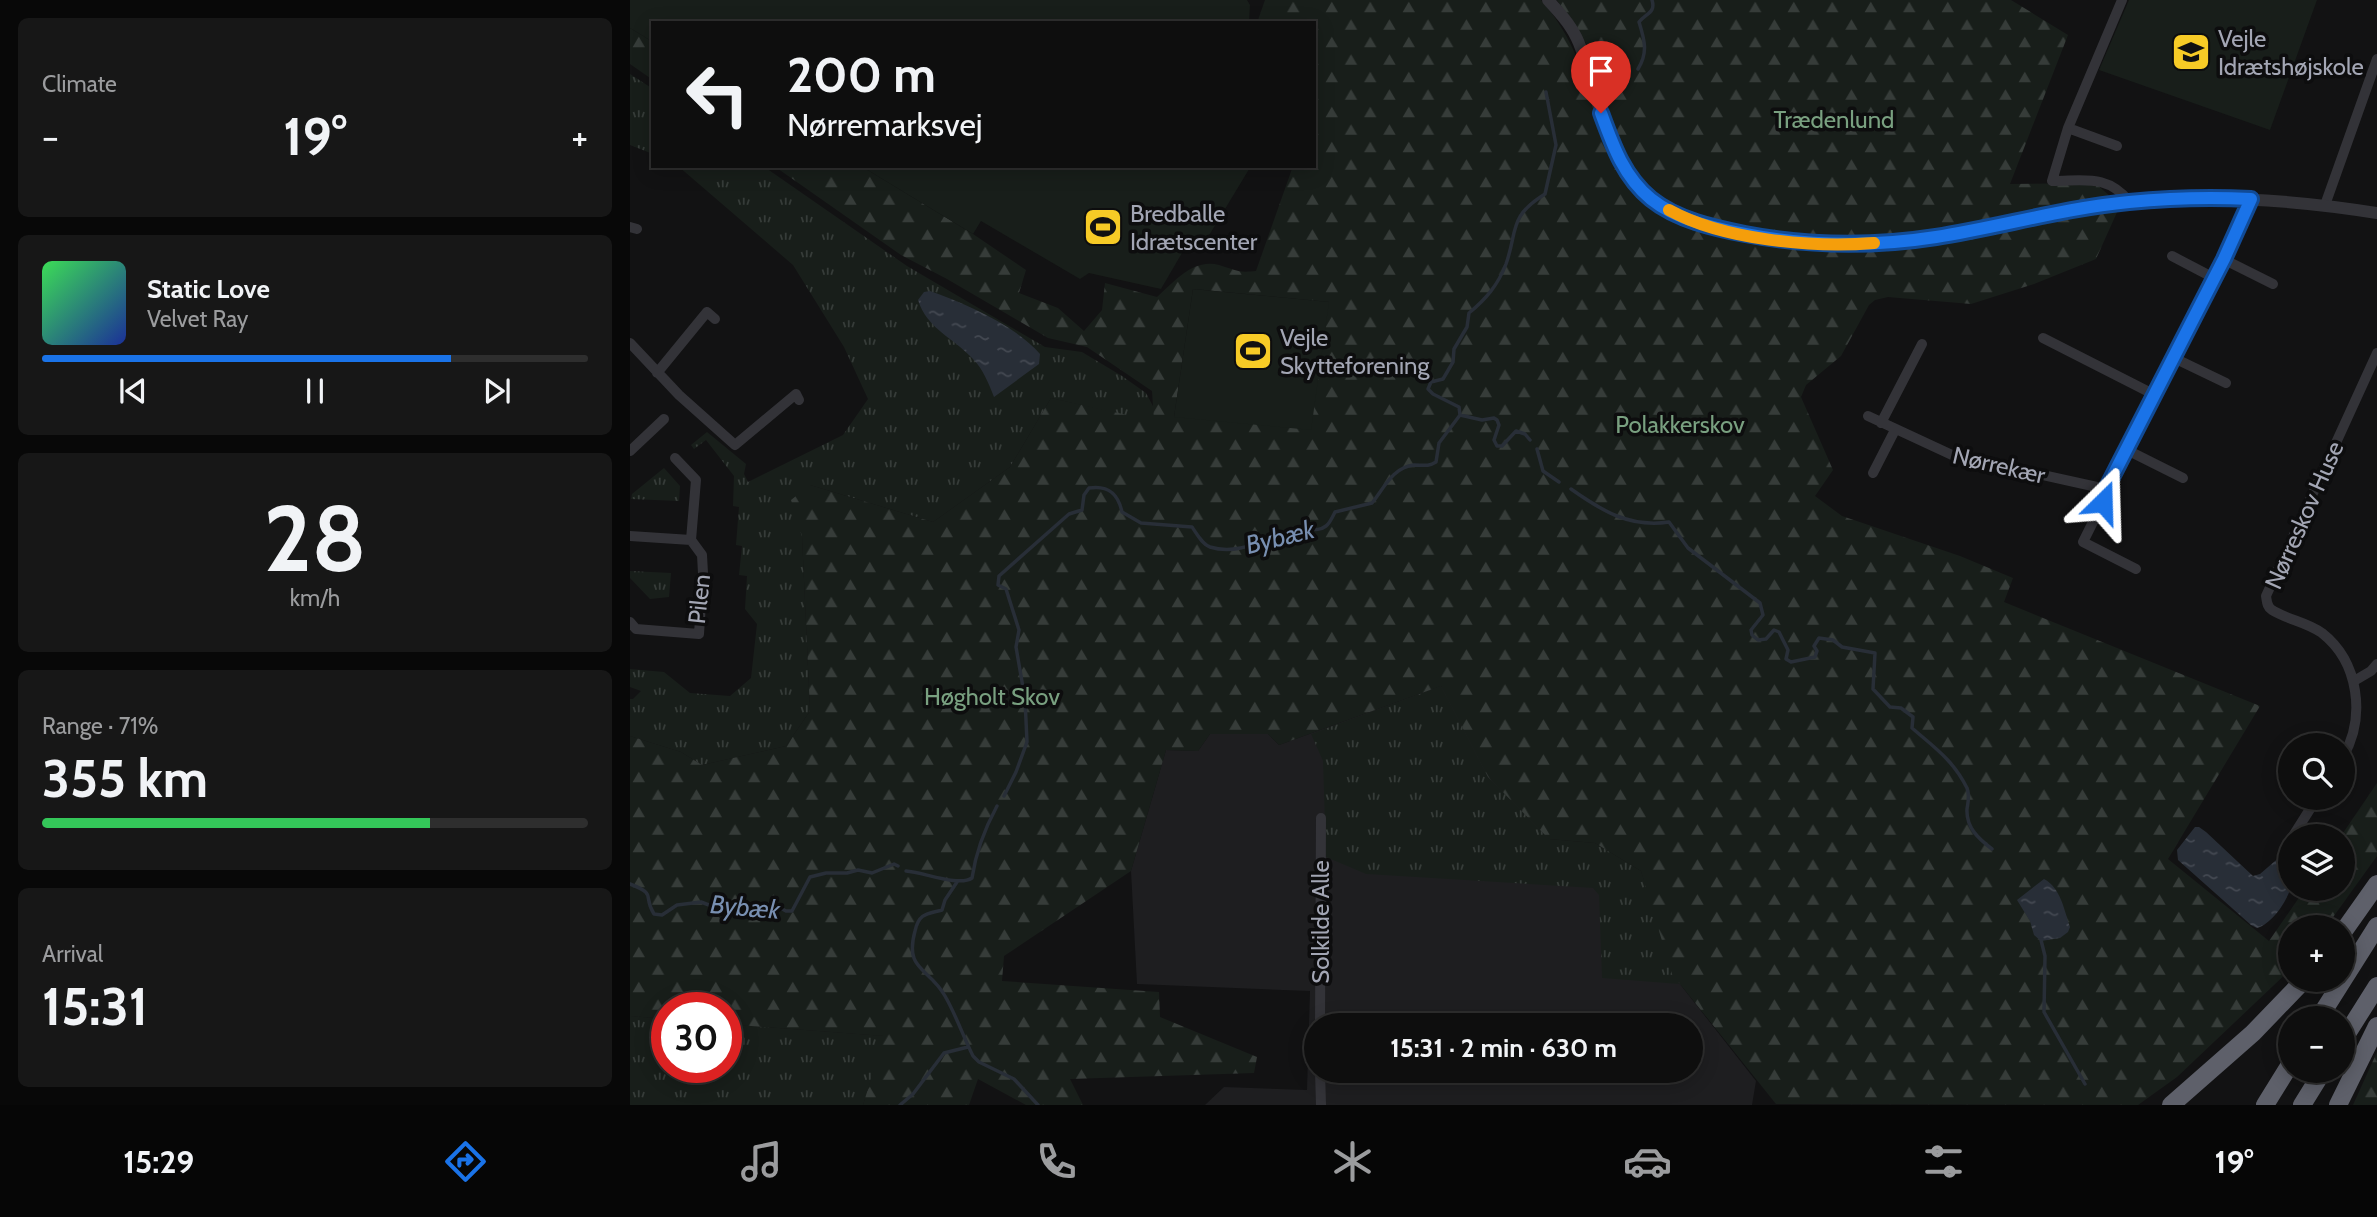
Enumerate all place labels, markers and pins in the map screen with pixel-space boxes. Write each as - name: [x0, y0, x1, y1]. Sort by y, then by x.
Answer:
- place label: Vejle Idrætshøjskole: [2218, 24, 2364, 81]
- school or university icon: Vejle Idrætshøjskole: [2170, 31, 2212, 73]
- pin: [1571, 41, 1631, 113]
- place label: Bredballe Idrætscenter: [1130, 199, 1258, 256]
- sports icon: Bredballe Idrætscenter: [1082, 206, 1124, 248]
- place label: Vejle Skytteforening: [1280, 323, 1430, 380]
- sports icon: Vejle Skytteforening: [1232, 330, 1274, 372]

